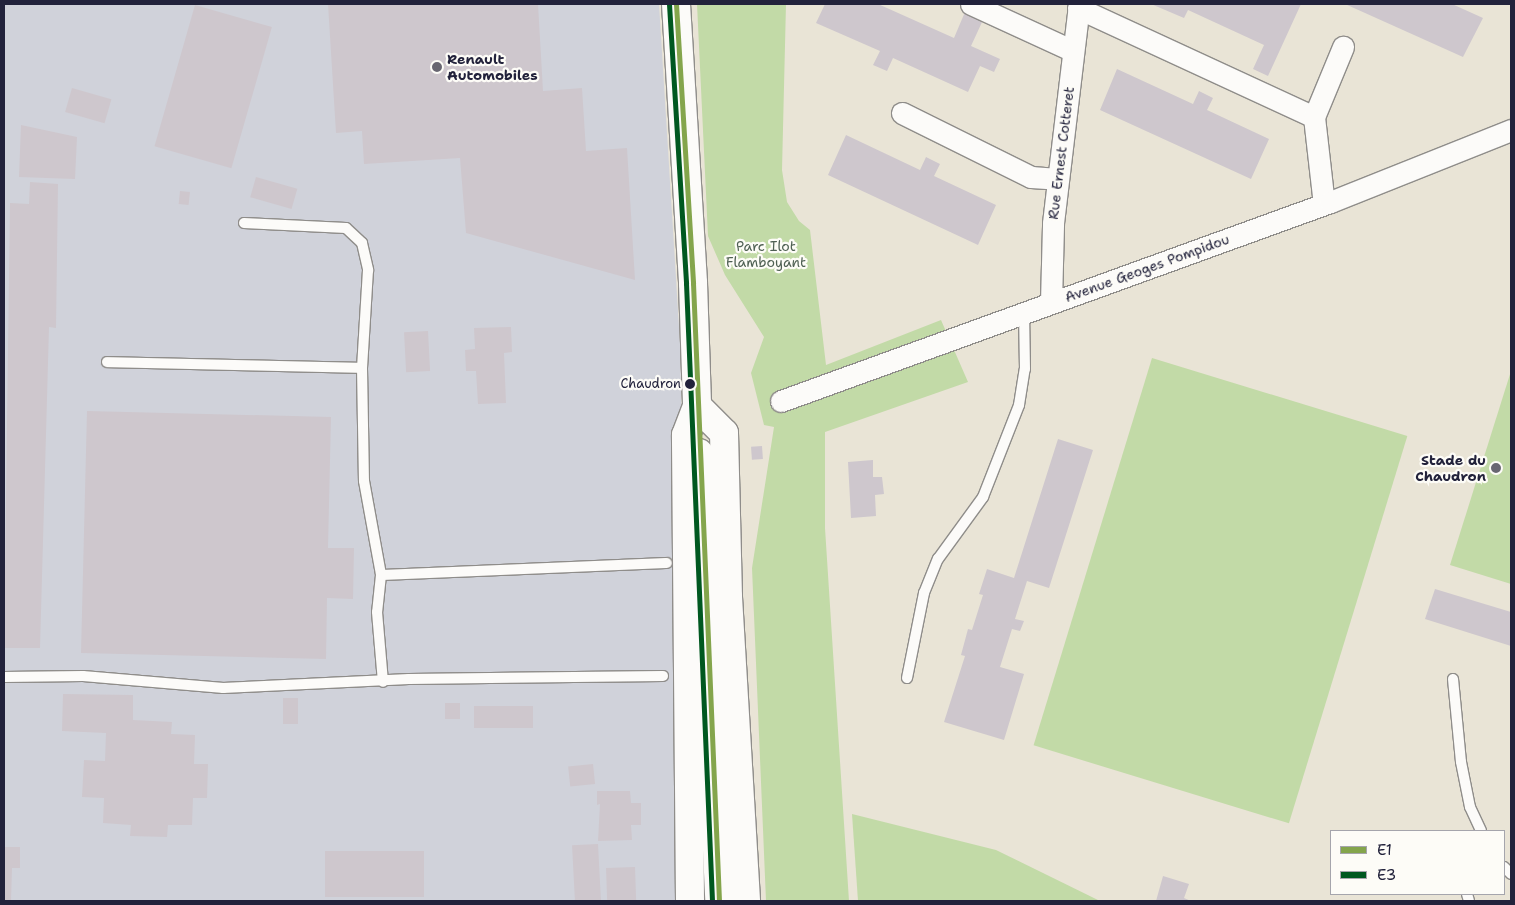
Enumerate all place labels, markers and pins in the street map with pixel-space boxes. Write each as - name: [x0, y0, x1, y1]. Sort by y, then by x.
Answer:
- place label: Renault Automobiles: [447, 51, 538, 84]
- marker: Renault Automobiles: [431, 61, 443, 73]
- place label: Chaudron: [621, 376, 681, 392]
- marker: Chaudron: [685, 379, 695, 389]
- place label: Stade du Chaudron: [1415, 452, 1486, 484]
- marker: Stade du Chaudron: [1490, 462, 1502, 474]

